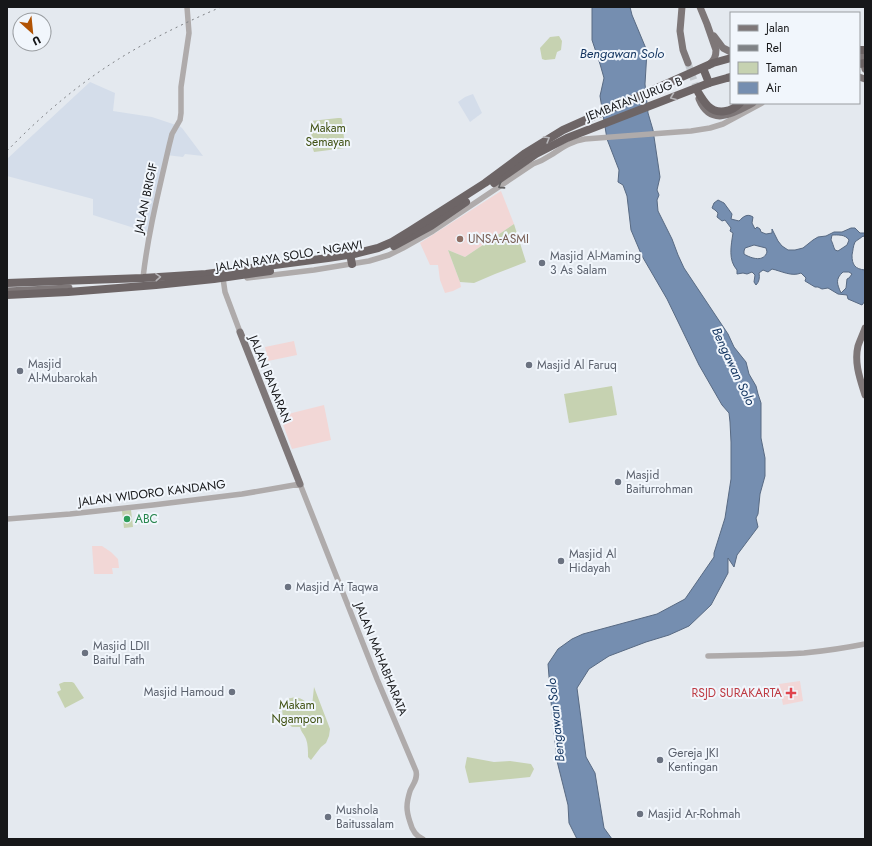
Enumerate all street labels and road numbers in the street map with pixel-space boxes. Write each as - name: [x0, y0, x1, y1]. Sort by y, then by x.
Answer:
- street label: JEMBATAN JURUG B: [581, 72, 685, 126]
- street label: JALAN BRIGIF: [129, 161, 162, 237]
- street label: JALAN RAYA SOLO - NGAWI: [212, 236, 364, 277]
- street label: JALAN BANARAN: [243, 331, 296, 425]
- street label: JALAN WIDORO KANDANG: [75, 475, 227, 511]
- street label: JALAN MAHABHARATA: [349, 598, 412, 718]

